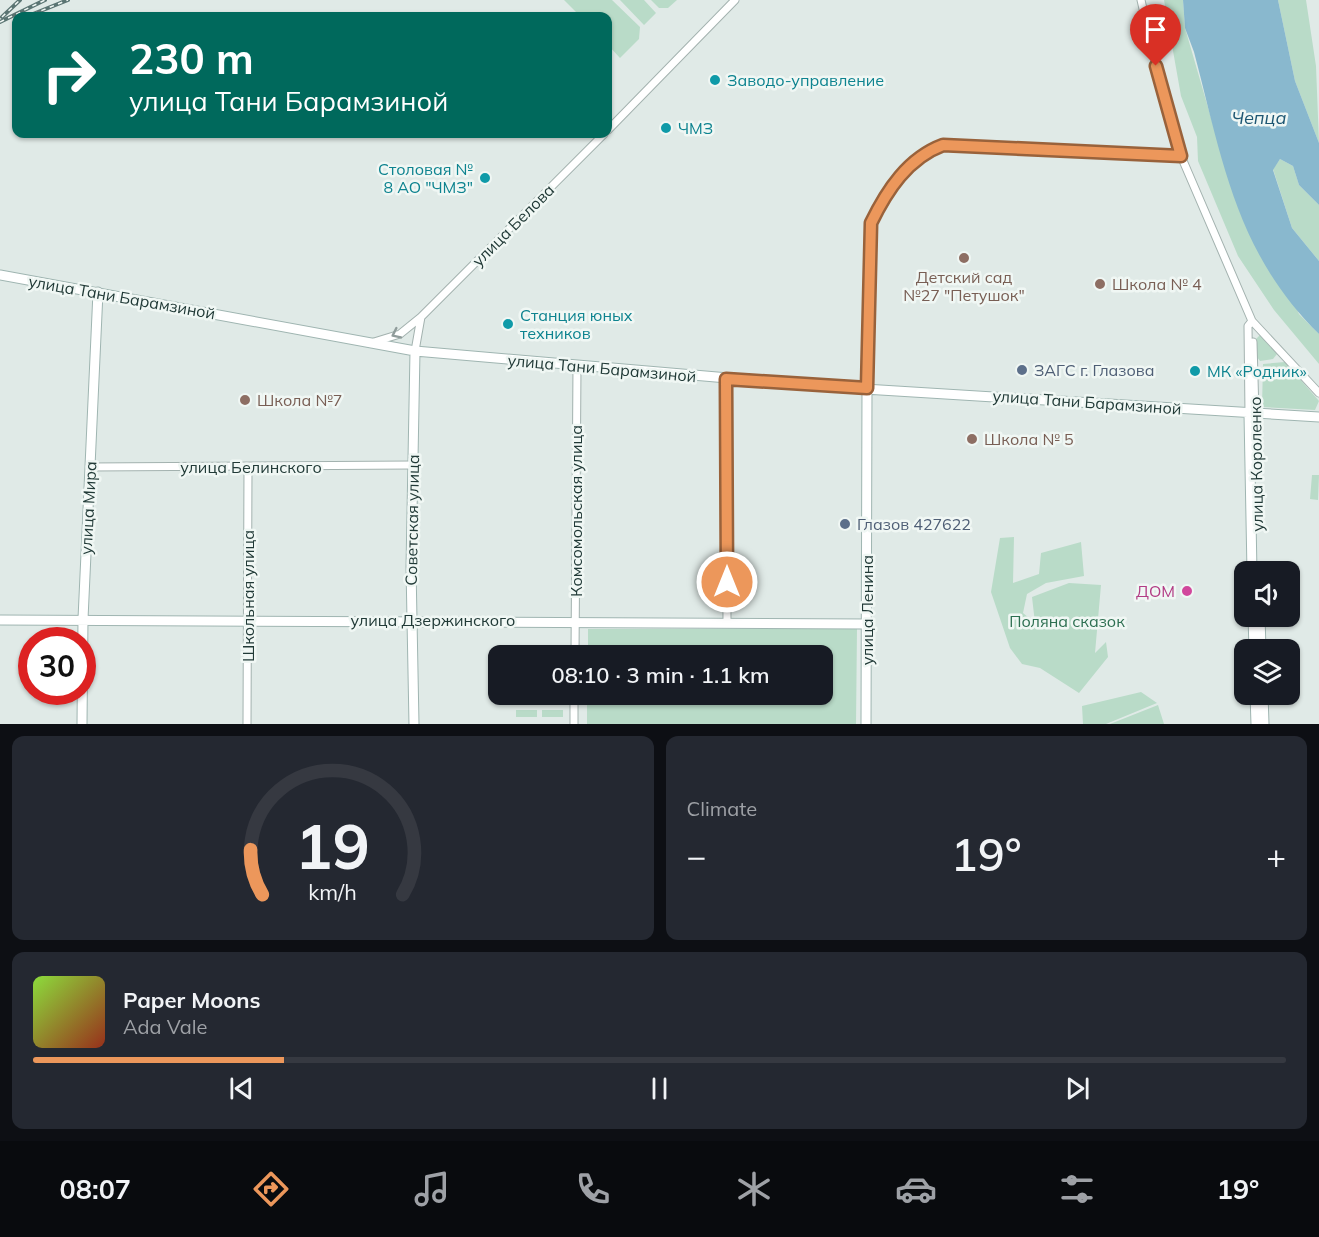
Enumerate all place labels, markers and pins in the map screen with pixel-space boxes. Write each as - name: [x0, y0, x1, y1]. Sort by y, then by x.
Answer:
- pin: [1130, 4, 1181, 66]
- place label: Заводо-управление: [727, 70, 884, 90]
- marker: Заводо-управление: [708, 73, 722, 87]
- place label: ЧМЗ: [678, 118, 713, 138]
- marker: ЧМЗ: [659, 121, 673, 135]
- place label: Столовая № 8 АО "ЧМЗ": [378, 159, 474, 197]
- marker: Столовая № 8 АО "ЧМЗ": [478, 171, 492, 185]
- marker: Детский сад №27 "Петушок": [957, 251, 971, 265]
- place label: Детский сад №27 "Петушок": [903, 267, 1025, 305]
- place label: Школа № 4: [1112, 274, 1202, 294]
- marker: Школа № 4: [1093, 277, 1107, 291]
- place label: Станция юных техников: [520, 305, 633, 343]
- marker: Станция юных техников: [501, 317, 515, 331]
- place label: ЗАГС г. Глазова: [1034, 360, 1154, 380]
- place label: МК «Родник»: [1207, 361, 1307, 381]
- marker: ЗАГС г. Глазова: [1015, 363, 1029, 377]
- marker: МК «Родник»: [1188, 364, 1202, 378]
- place label: Школа №7: [257, 390, 342, 410]
- marker: Школа №7: [238, 393, 252, 407]
- place label: Школа № 5: [984, 429, 1074, 449]
- marker: Школа № 5: [965, 432, 979, 446]
- place label: Глазов 427622: [857, 514, 971, 534]
- marker: Глазов 427622: [838, 517, 852, 531]
- place label: ДОМ: [1136, 581, 1175, 601]
- marker: ДОМ: [1180, 584, 1194, 598]

